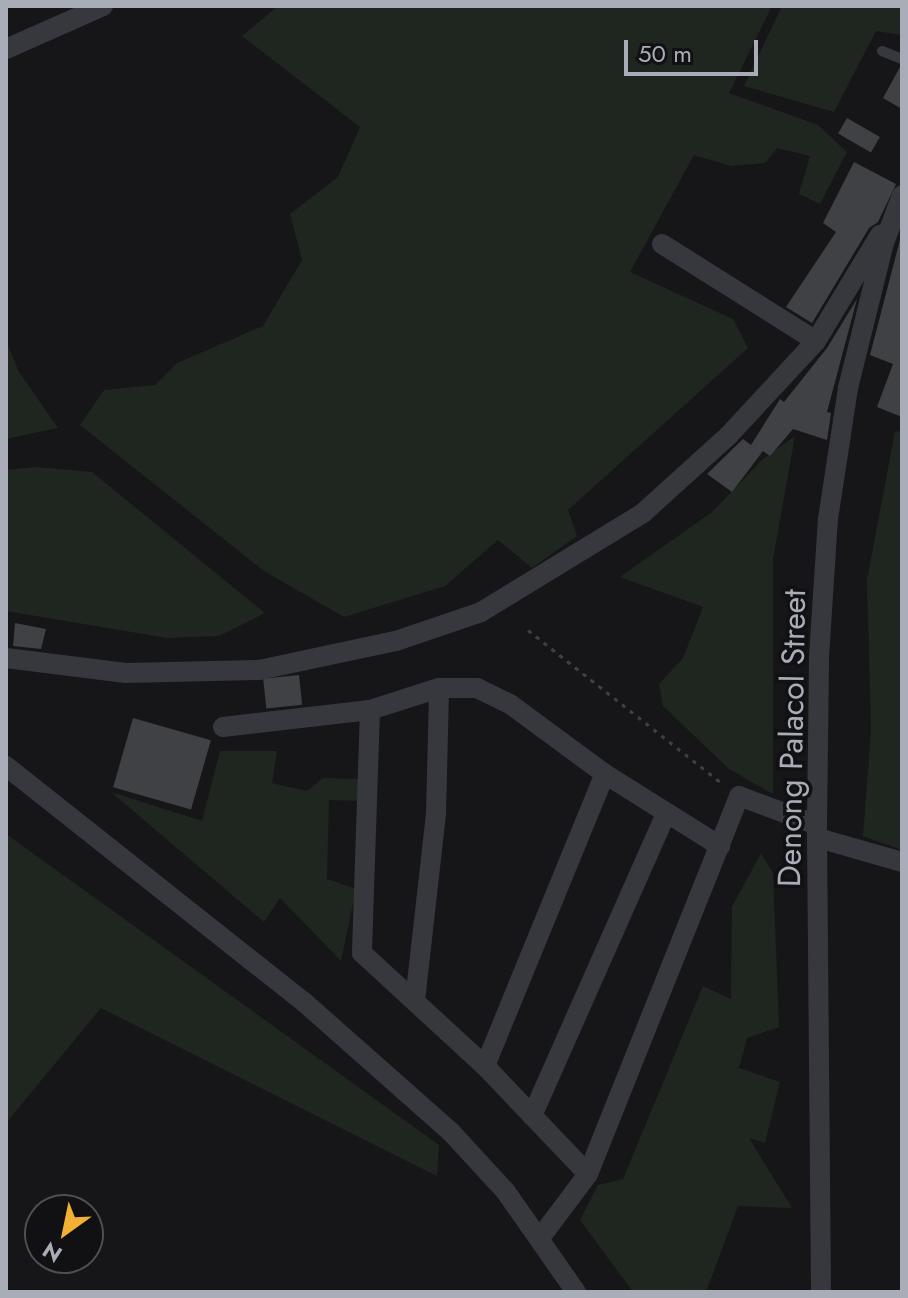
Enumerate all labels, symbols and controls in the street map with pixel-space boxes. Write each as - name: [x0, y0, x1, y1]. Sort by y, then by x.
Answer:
- scale bar: [628, 24, 762, 74]
- text: 50 m: [638, 36, 692, 71]
- street label: Denong Palacol Street: [770, 589, 814, 887]
- north arrow: [24, 1194, 104, 1274]
- text: N: [36, 1234, 68, 1271]

